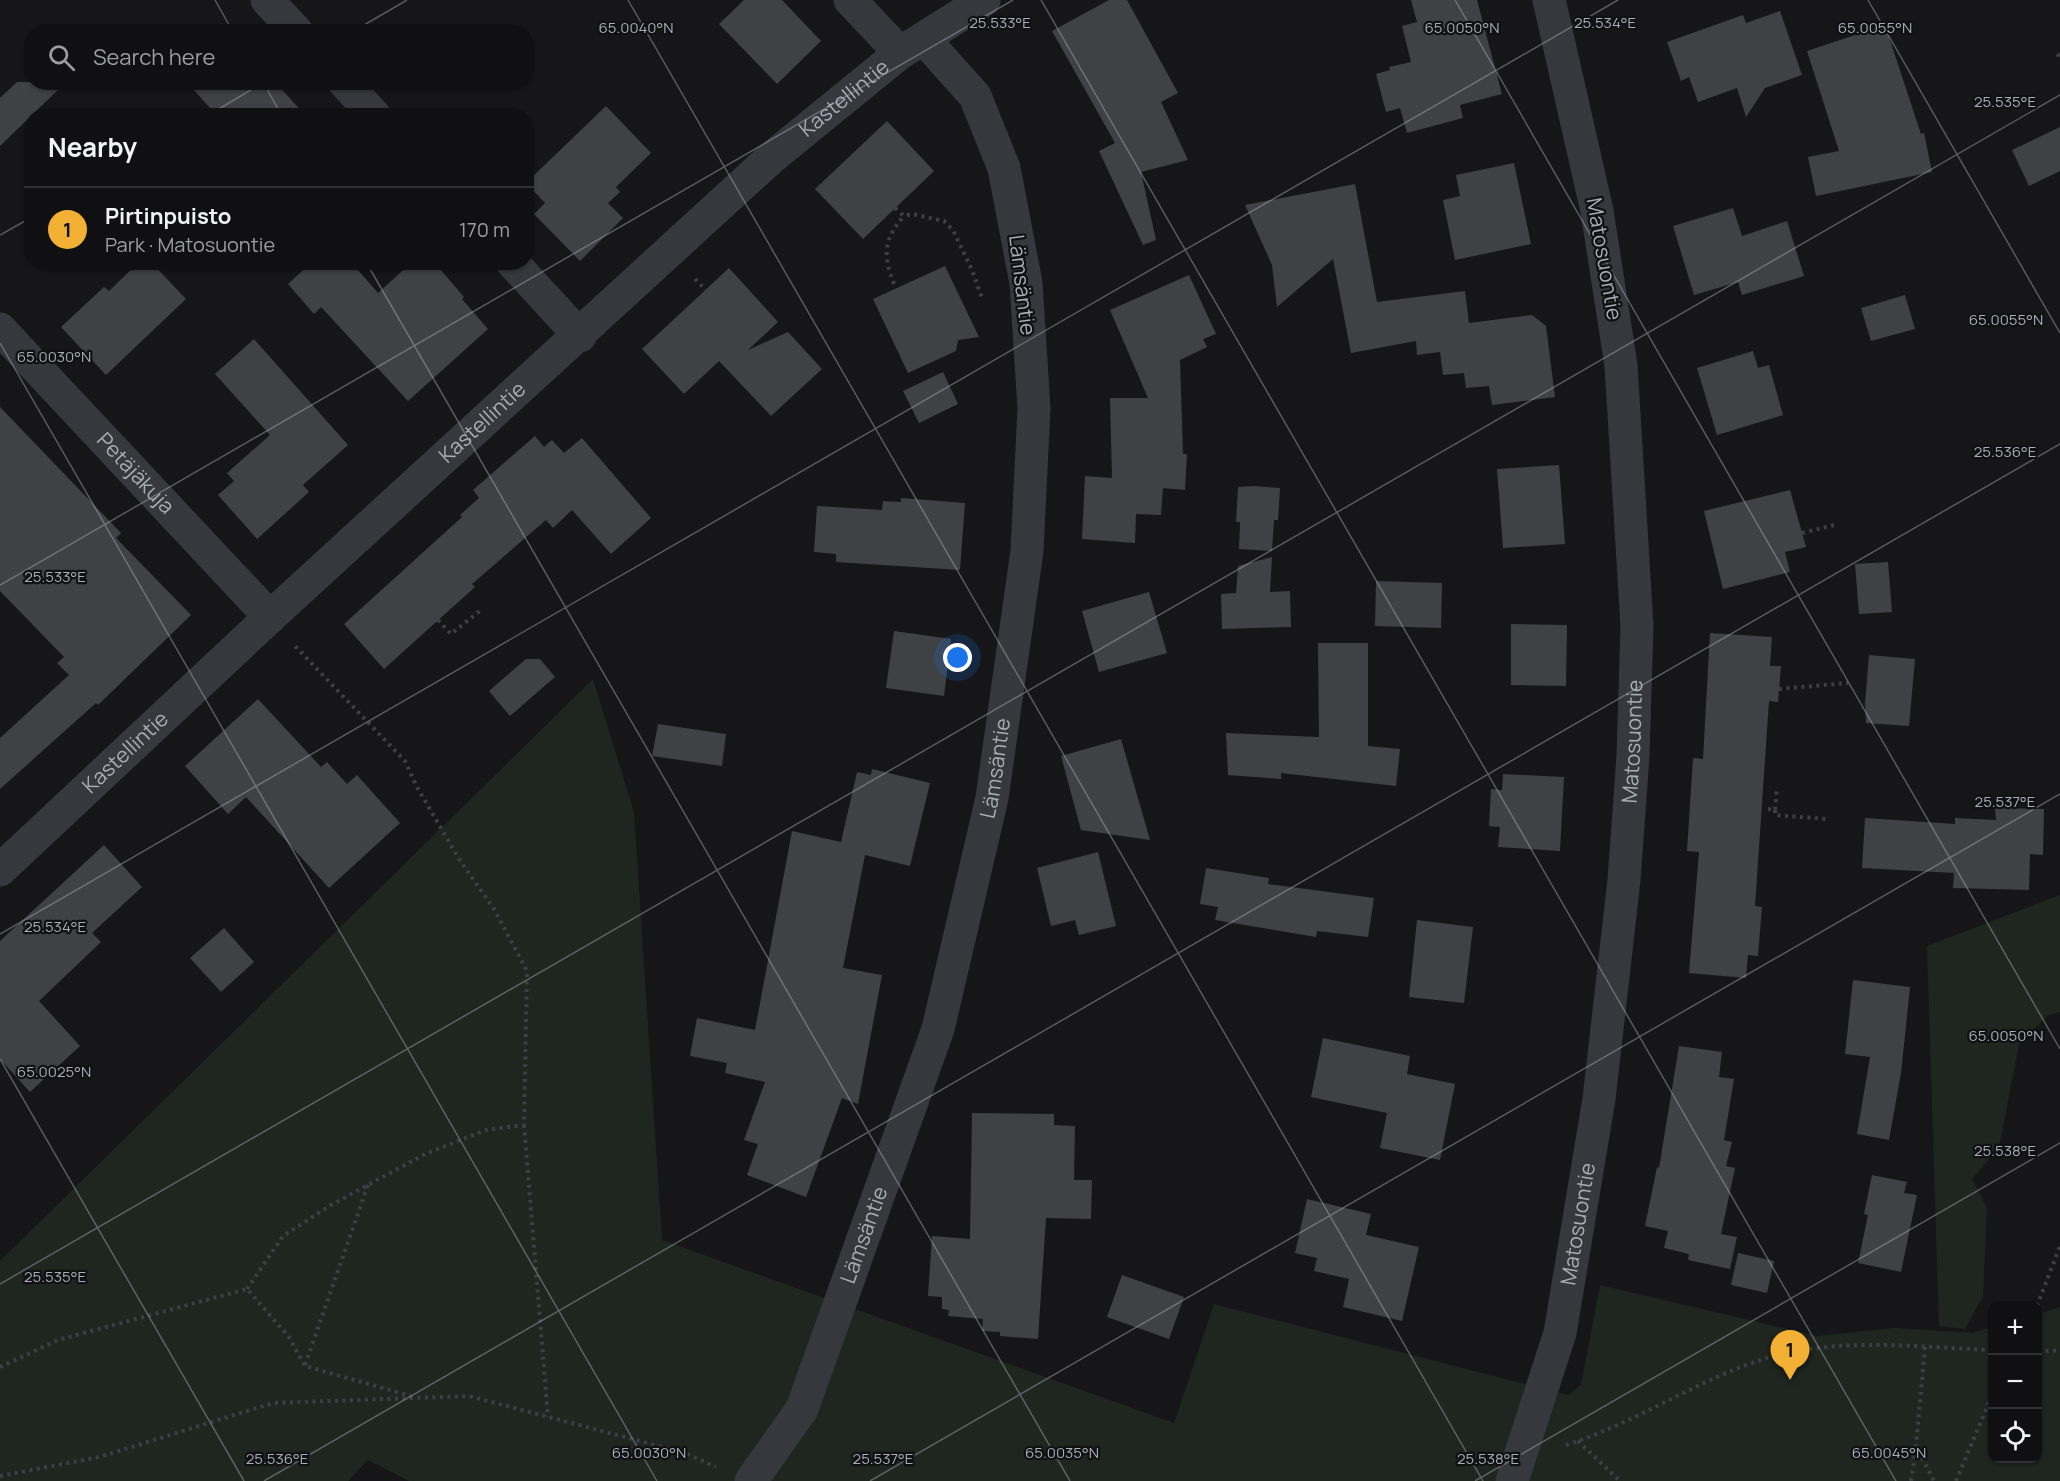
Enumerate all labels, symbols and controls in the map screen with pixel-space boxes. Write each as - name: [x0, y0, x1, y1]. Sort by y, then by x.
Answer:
- text: 25.533°E: [969, 12, 1031, 33]
- text: 25.534°E: [1574, 12, 1636, 33]
- text: 65.0040°N: [598, 17, 674, 38]
- text: 65.0050°N: [1425, 17, 1499, 38]
- text: 65.0055°N: [1838, 17, 1912, 38]
- search box: [24, 24, 534, 90]
- icon: search: [45, 41, 78, 74]
- text: Search here: [93, 42, 215, 72]
- street label: Kastellintie: [793, 53, 895, 143]
- text: 25.535°E: [1974, 91, 2036, 112]
- text: Nearby: [48, 129, 137, 165]
- street label: Matosuontie: [1580, 196, 1630, 322]
- text: Pirtinpuisto: [105, 201, 231, 231]
- text: 1: [63, 216, 72, 243]
- text: 170 m: [459, 216, 510, 243]
- text: Park · Matosuontie: [105, 231, 275, 258]
- street label: Lämsäntie: [1003, 233, 1043, 337]
- text: 65.0055°N: [1969, 309, 2043, 330]
- text: 65.0030°N: [17, 346, 91, 367]
- street label: Kastellintie: [432, 375, 531, 469]
- street label: Petäjäkuja: [91, 426, 181, 519]
- text: 25.536°E: [1974, 441, 2036, 462]
- text: 25.533°E: [24, 566, 86, 587]
- your location: [943, 643, 972, 672]
- street label: Matosuontie: [1615, 679, 1648, 804]
- street label: Kastellintie: [76, 704, 174, 799]
- street label: Lämsäntie: [973, 716, 1016, 821]
- text: 25.537°E: [1975, 791, 2035, 812]
- text: 25.534°E: [24, 916, 86, 937]
- text: 65.0050°N: [1969, 1025, 2043, 1046]
- text: 65.0025°N: [17, 1061, 91, 1082]
- text: 25.538°E: [1974, 1140, 2036, 1161]
- street label: Matosuontie: [1553, 1161, 1601, 1287]
- street label: Lämsäntie: [833, 1182, 894, 1287]
- text: 25.535°E: [24, 1266, 86, 1287]
- map controls: [1988, 1301, 2042, 1463]
- button: +: [1988, 1301, 2042, 1355]
- pin: 1: [1770, 1330, 1810, 1380]
- button: −: [1988, 1355, 2042, 1409]
- button: locate: [1988, 1409, 2042, 1463]
- text: 65.0030°N: [612, 1442, 686, 1463]
- text: 65.0035°N: [1025, 1442, 1099, 1463]
- text: 65.0045°N: [1852, 1442, 1926, 1463]
- text: 25.536°E: [246, 1448, 308, 1469]
- text: 25.537°E: [853, 1448, 913, 1469]
- text: 25.538°E: [1457, 1448, 1519, 1469]

